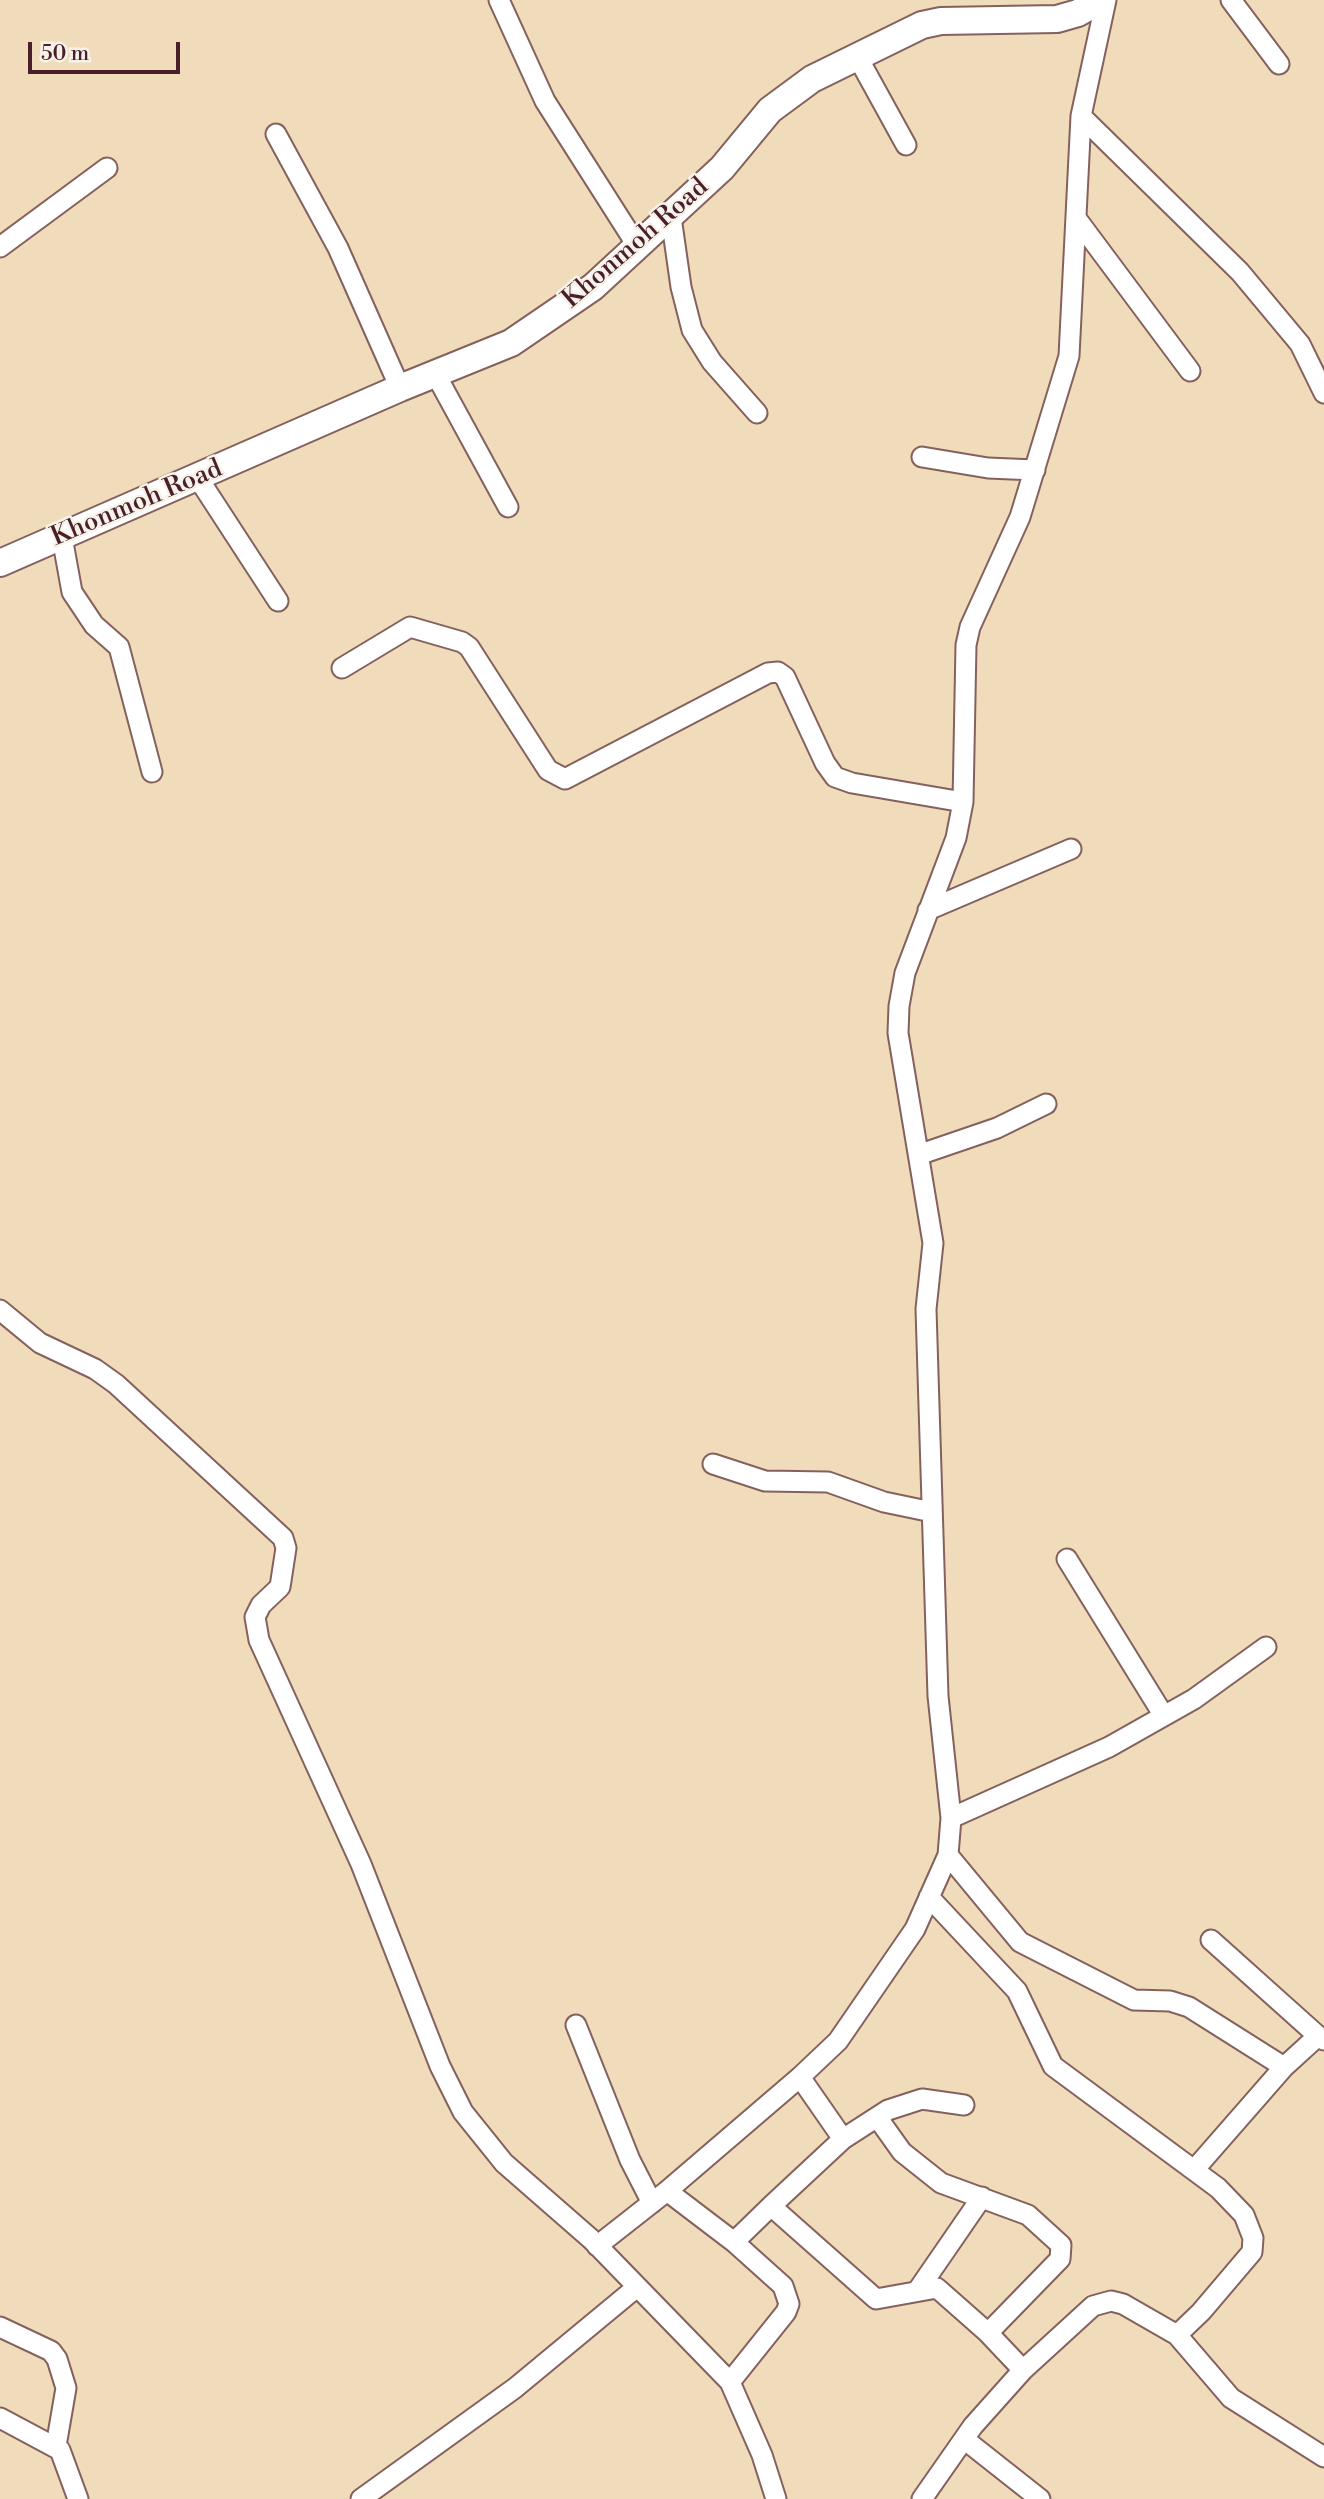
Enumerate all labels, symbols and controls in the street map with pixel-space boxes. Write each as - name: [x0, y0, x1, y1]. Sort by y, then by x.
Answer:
- scale bar: [32, 28, 184, 72]
- text: 50 m: [41, 41, 89, 67]
- street label: Khonmoh Road: [557, 172, 715, 316]
- street label: Khonmoh Road: [47, 454, 227, 554]

